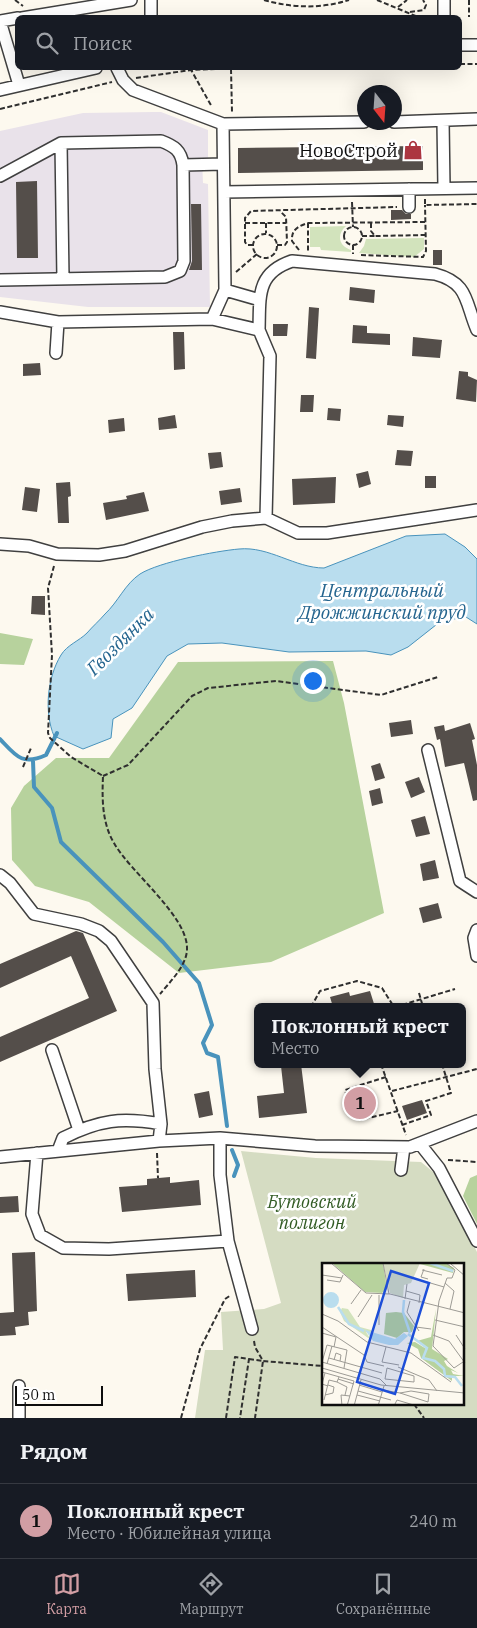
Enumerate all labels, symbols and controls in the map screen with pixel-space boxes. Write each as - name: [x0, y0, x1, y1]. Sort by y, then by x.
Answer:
- search box: [15, 15, 462, 70]
- icon: search: [33, 29, 61, 57]
- text: Поиск: [73, 31, 132, 55]
- north arrow: [357, 85, 402, 130]
- place label: НовоСтрой: [299, 139, 398, 162]
- shop icon: НовоСтрой: [402, 139, 424, 161]
- water label: Центральный Дрожжинский пруд: [296, 578, 466, 624]
- water label: Гвоздянка: [80, 602, 159, 681]
- your location: [300, 668, 326, 694]
- popup: [254, 1003, 466, 1068]
- text: Поклонный крест: [271, 1014, 449, 1038]
- text: Место: [271, 1038, 319, 1058]
- pin: 1: [344, 1084, 376, 1122]
- park label: Бутовский полигон: [267, 1190, 357, 1234]
- inset map: [322, 1263, 464, 1406]
- scale bar: [15, 1383, 102, 1406]
- text: 50 m: [22, 1386, 55, 1404]
- text: Рядом: [20, 1437, 88, 1465]
- text: Поклонный крест: [67, 1499, 245, 1523]
- text: 1: [31, 1511, 41, 1531]
- text: 240 m: [409, 1511, 457, 1531]
- text: Место · Юбилейная улица: [67, 1523, 271, 1543]
- tab: Карта: [46, 1570, 87, 1618]
- tab: Маршрут: [179, 1570, 243, 1618]
- tab: Сохранённые: [336, 1570, 431, 1618]

